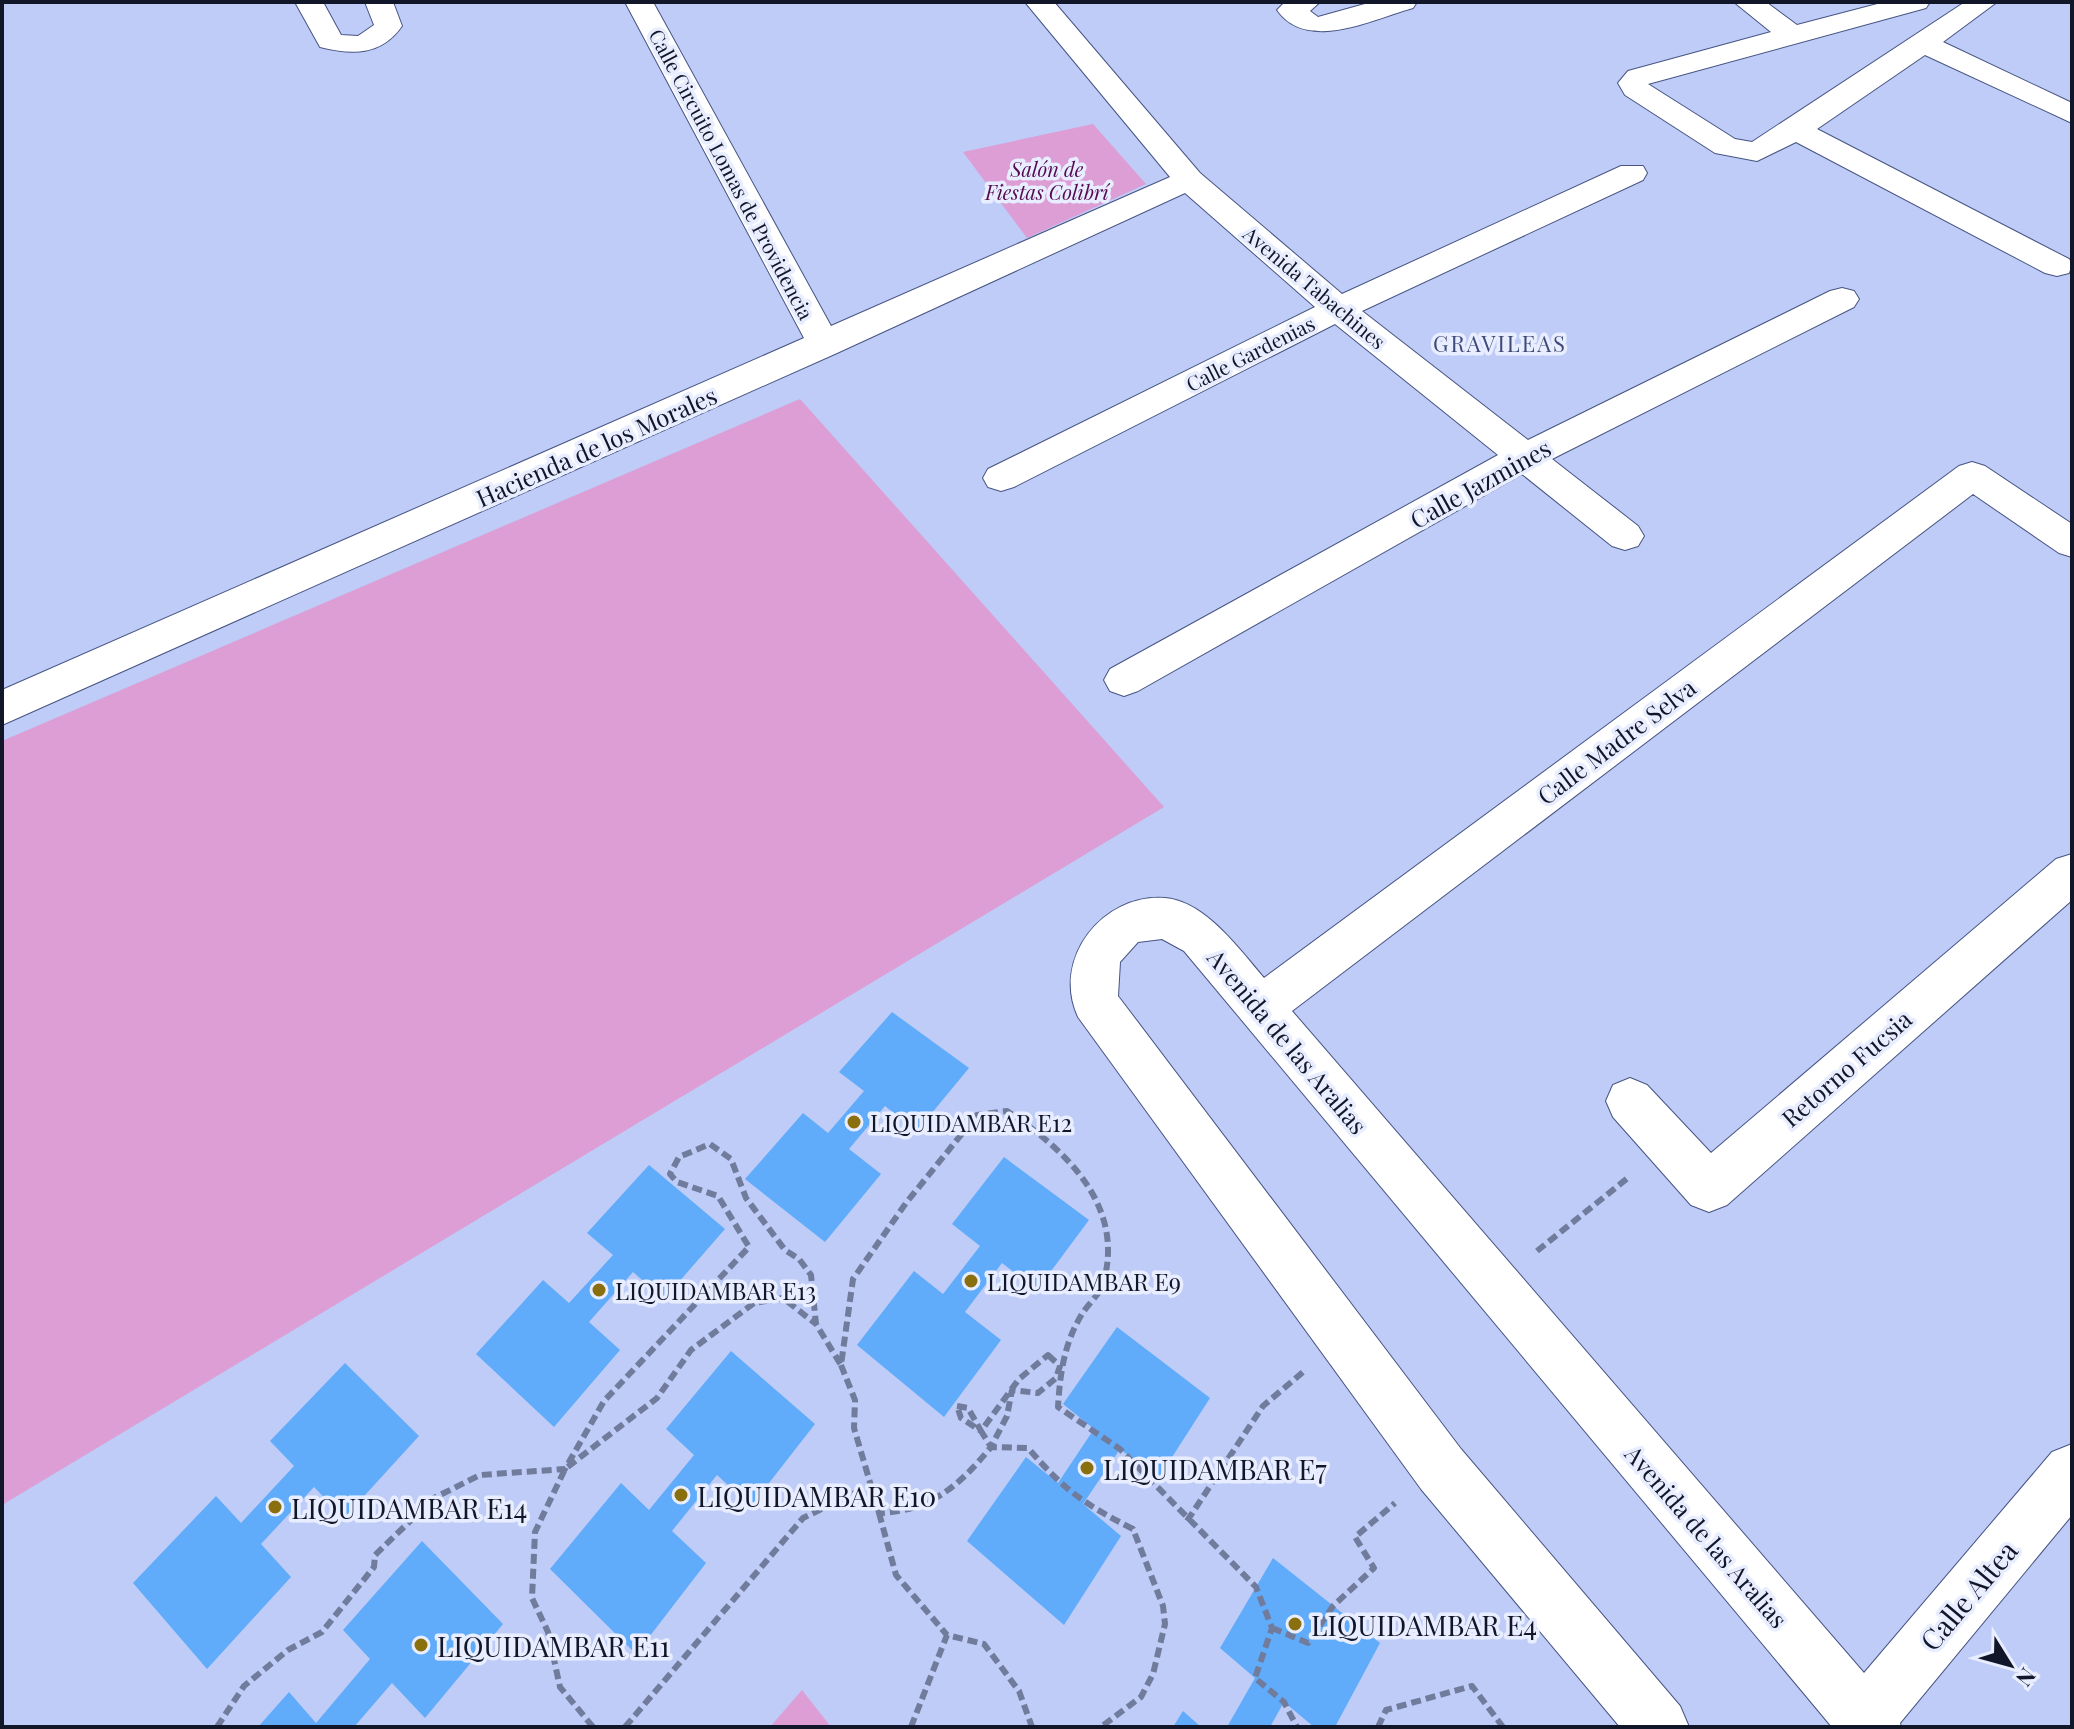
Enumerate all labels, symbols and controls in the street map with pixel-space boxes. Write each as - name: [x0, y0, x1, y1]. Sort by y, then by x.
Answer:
- street label: Calle Circuito Lomas de Providencia: [644, 24, 820, 324]
- park label: Salón de Fiestas Colibrí: [984, 155, 1111, 205]
- street label: Avenida Tabachines: [1238, 219, 1392, 354]
- street label: Calle Gardenias: [1181, 309, 1319, 397]
- district label: GRAVILEAS: [1433, 328, 1567, 358]
- street label: Hacienda de los Morales: [471, 378, 721, 514]
- street label: Calle Jazmines: [1404, 431, 1556, 535]
- street label: Calle Madre Selva: [1530, 671, 1702, 811]
- street label: Avenida de las Aralias: [1201, 941, 1375, 1140]
- street label: Retorno Fucsia: [1774, 1003, 1918, 1133]
- place label: LIQUIDAMBAR E12: [870, 1106, 1072, 1138]
- marker: LIQUIDAMBAR E12: [845, 1113, 863, 1131]
- place label: LIQUIDAMBAR E9: [987, 1265, 1181, 1297]
- marker: LIQUIDAMBAR E9: [962, 1272, 980, 1290]
- place label: LIQUIDAMBAR E13: [615, 1274, 816, 1306]
- marker: LIQUIDAMBAR E13: [590, 1281, 608, 1299]
- street label: Avenida de las Aralias: [1618, 1437, 1795, 1634]
- place label: LIQUIDAMBAR E7: [1103, 1450, 1327, 1487]
- marker: LIQUIDAMBAR E7: [1078, 1459, 1096, 1477]
- place label: LIQUIDAMBAR E10: [697, 1477, 936, 1514]
- marker: LIQUIDAMBAR E10: [672, 1486, 690, 1504]
- place label: LIQUIDAMBAR E14: [291, 1489, 527, 1526]
- marker: LIQUIDAMBAR E14: [266, 1498, 284, 1516]
- street label: Calle Altea: [1911, 1532, 2025, 1658]
- place label: LIQUIDAMBAR E4: [1311, 1606, 1537, 1643]
- marker: LIQUIDAMBAR E4: [1286, 1615, 1304, 1633]
- north arrow: [1970, 1625, 2050, 1705]
- place label: LIQUIDAMBAR E11: [437, 1627, 670, 1664]
- marker: LIQUIDAMBAR E11: [412, 1636, 430, 1654]
- text: N: [2010, 1662, 2044, 1693]

